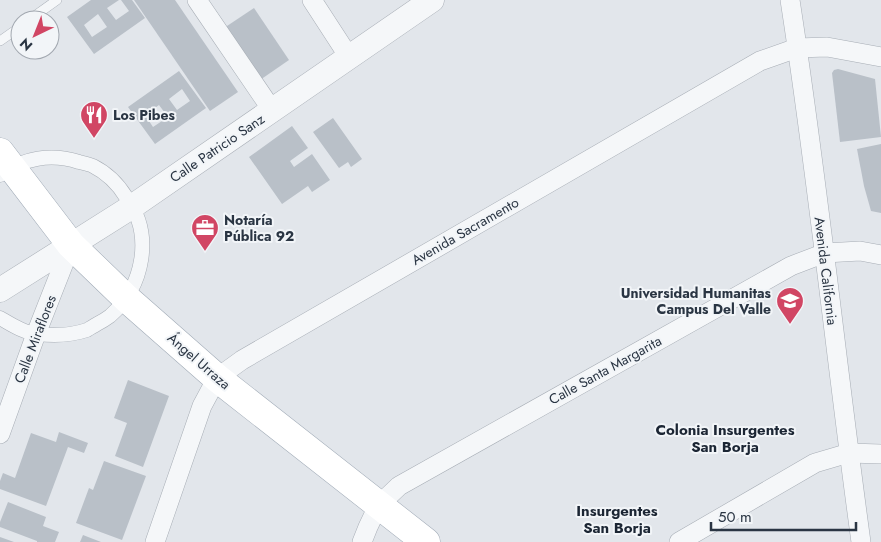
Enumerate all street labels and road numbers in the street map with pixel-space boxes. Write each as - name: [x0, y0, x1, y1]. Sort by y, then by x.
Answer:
- street label: Calle Patricio Sanz: [166, 109, 269, 187]
- street label: Avenida Sacramento: [408, 192, 523, 270]
- street label: Avenida California: [809, 216, 843, 326]
- street label: Calle Miraflores: [9, 292, 61, 386]
- street label: Ángel Urraza: [163, 328, 235, 394]
- street label: Calle Santa Margarita: [545, 331, 665, 409]

